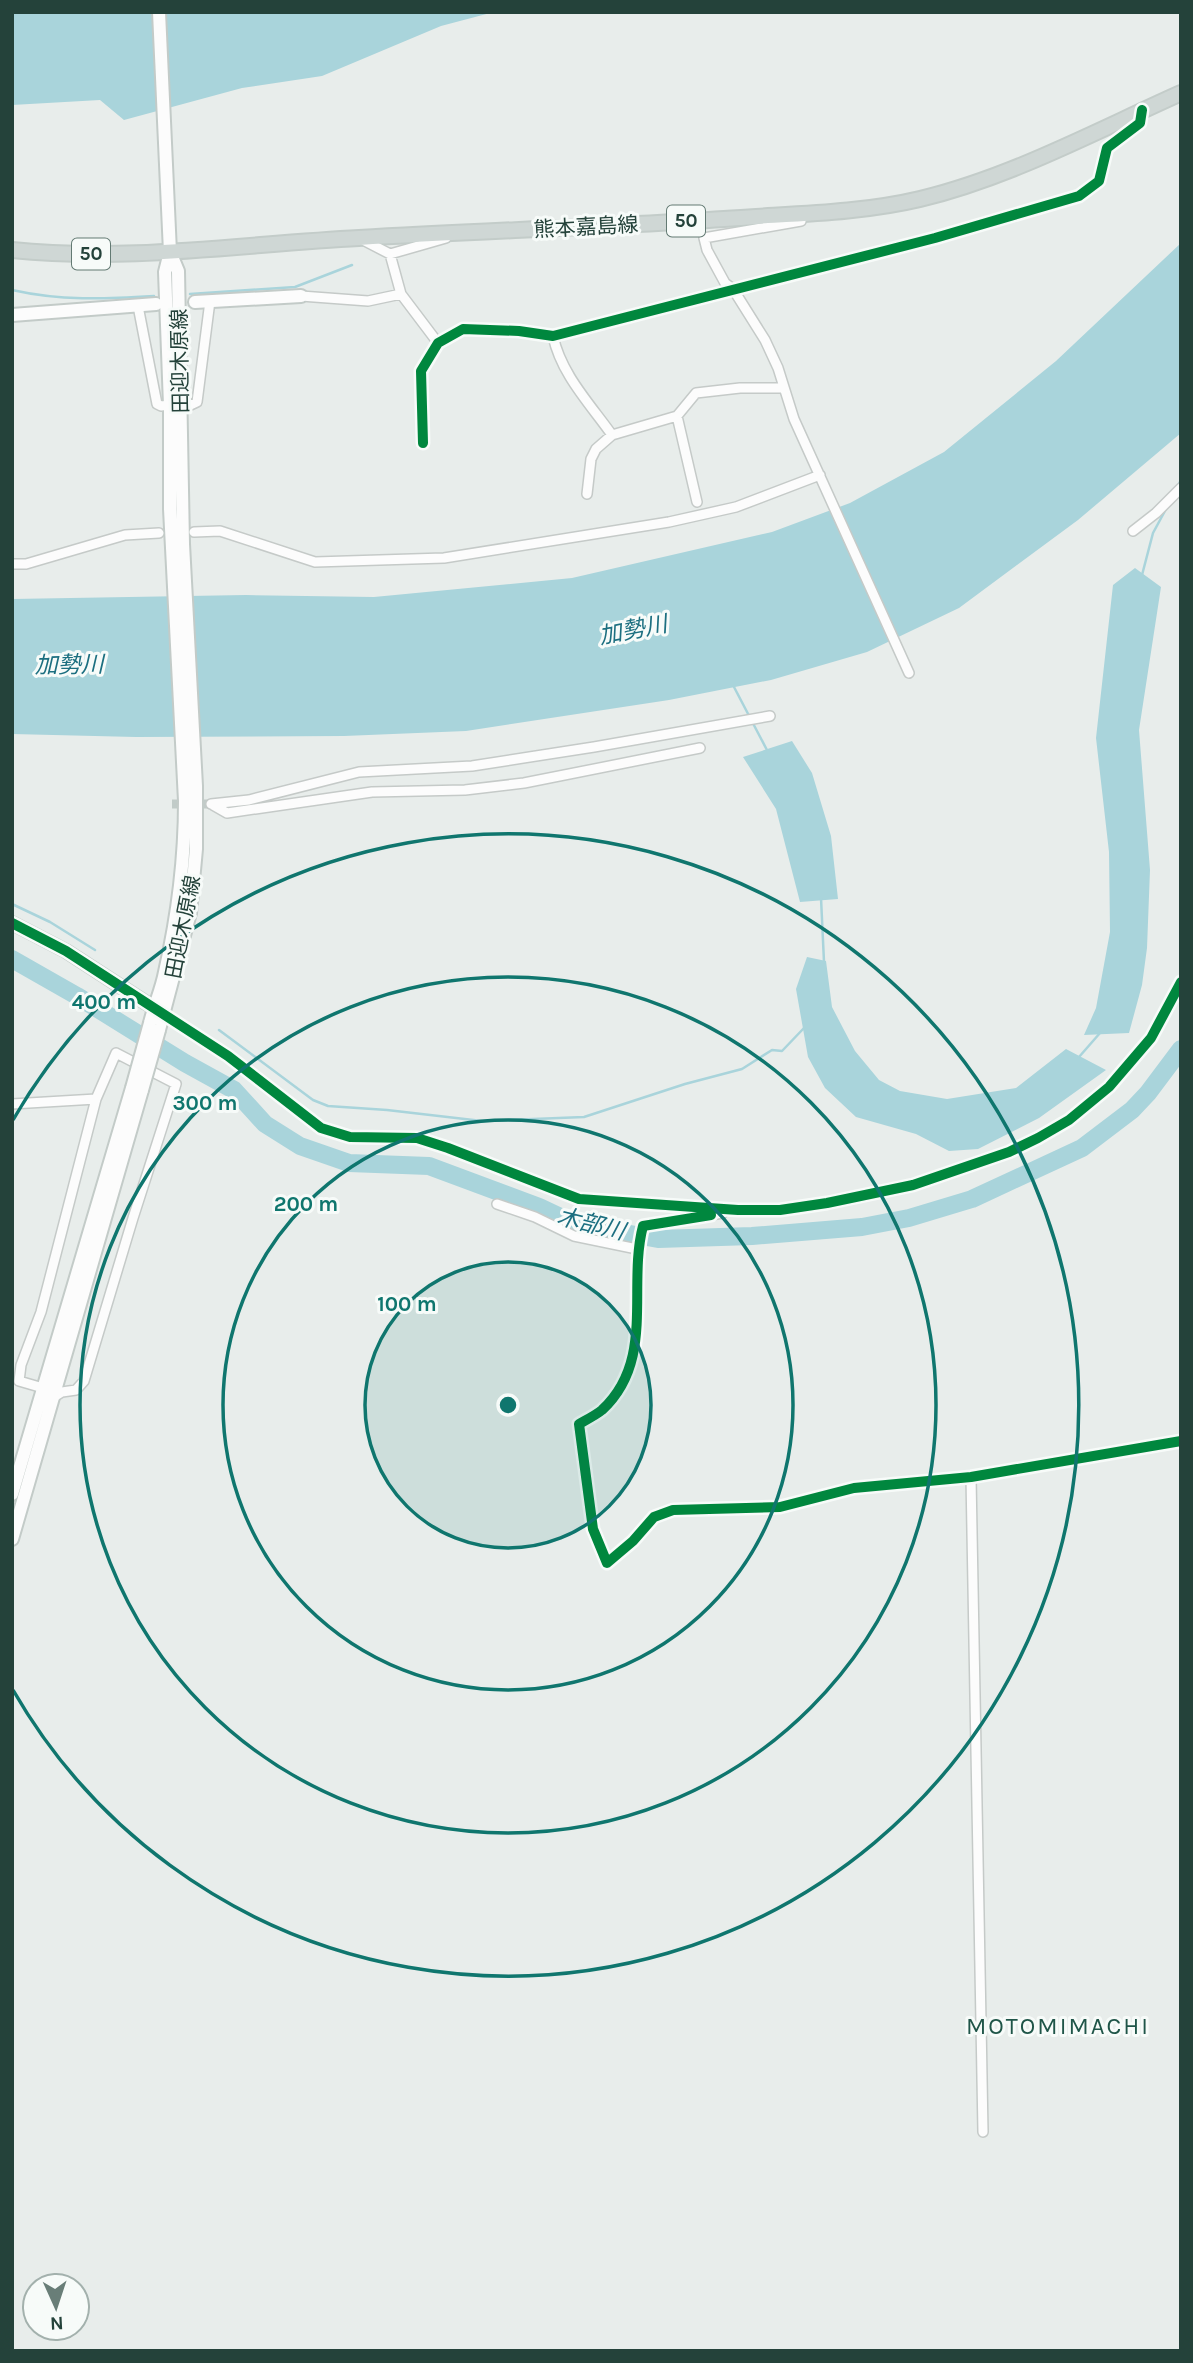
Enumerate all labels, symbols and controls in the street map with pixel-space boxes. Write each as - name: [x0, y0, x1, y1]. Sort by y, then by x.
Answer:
- road number: 50: [667, 206, 705, 236]
- street label: 熊本嘉島線: [533, 212, 639, 242]
- road number: 50: [72, 238, 110, 270]
- street label: 田迎木原線: [167, 308, 193, 414]
- water label: 加勢川: [597, 610, 672, 650]
- water label: 加勢川: [34, 651, 107, 679]
- street label: 田迎木原線: [161, 873, 205, 981]
- text: 400 m: [72, 990, 136, 1014]
- text: 300 m: [173, 1091, 237, 1115]
- text: 200 m: [274, 1192, 338, 1216]
- water label: 木部川: [554, 1203, 631, 1246]
- text: 100 m: [377, 1292, 437, 1316]
- centre of rings: [496, 1393, 520, 1417]
- district label: MOTOMIMACHI: [966, 2012, 1150, 2040]
- north arrow: [21, 2272, 91, 2342]
- text: N: [49, 2312, 64, 2334]

